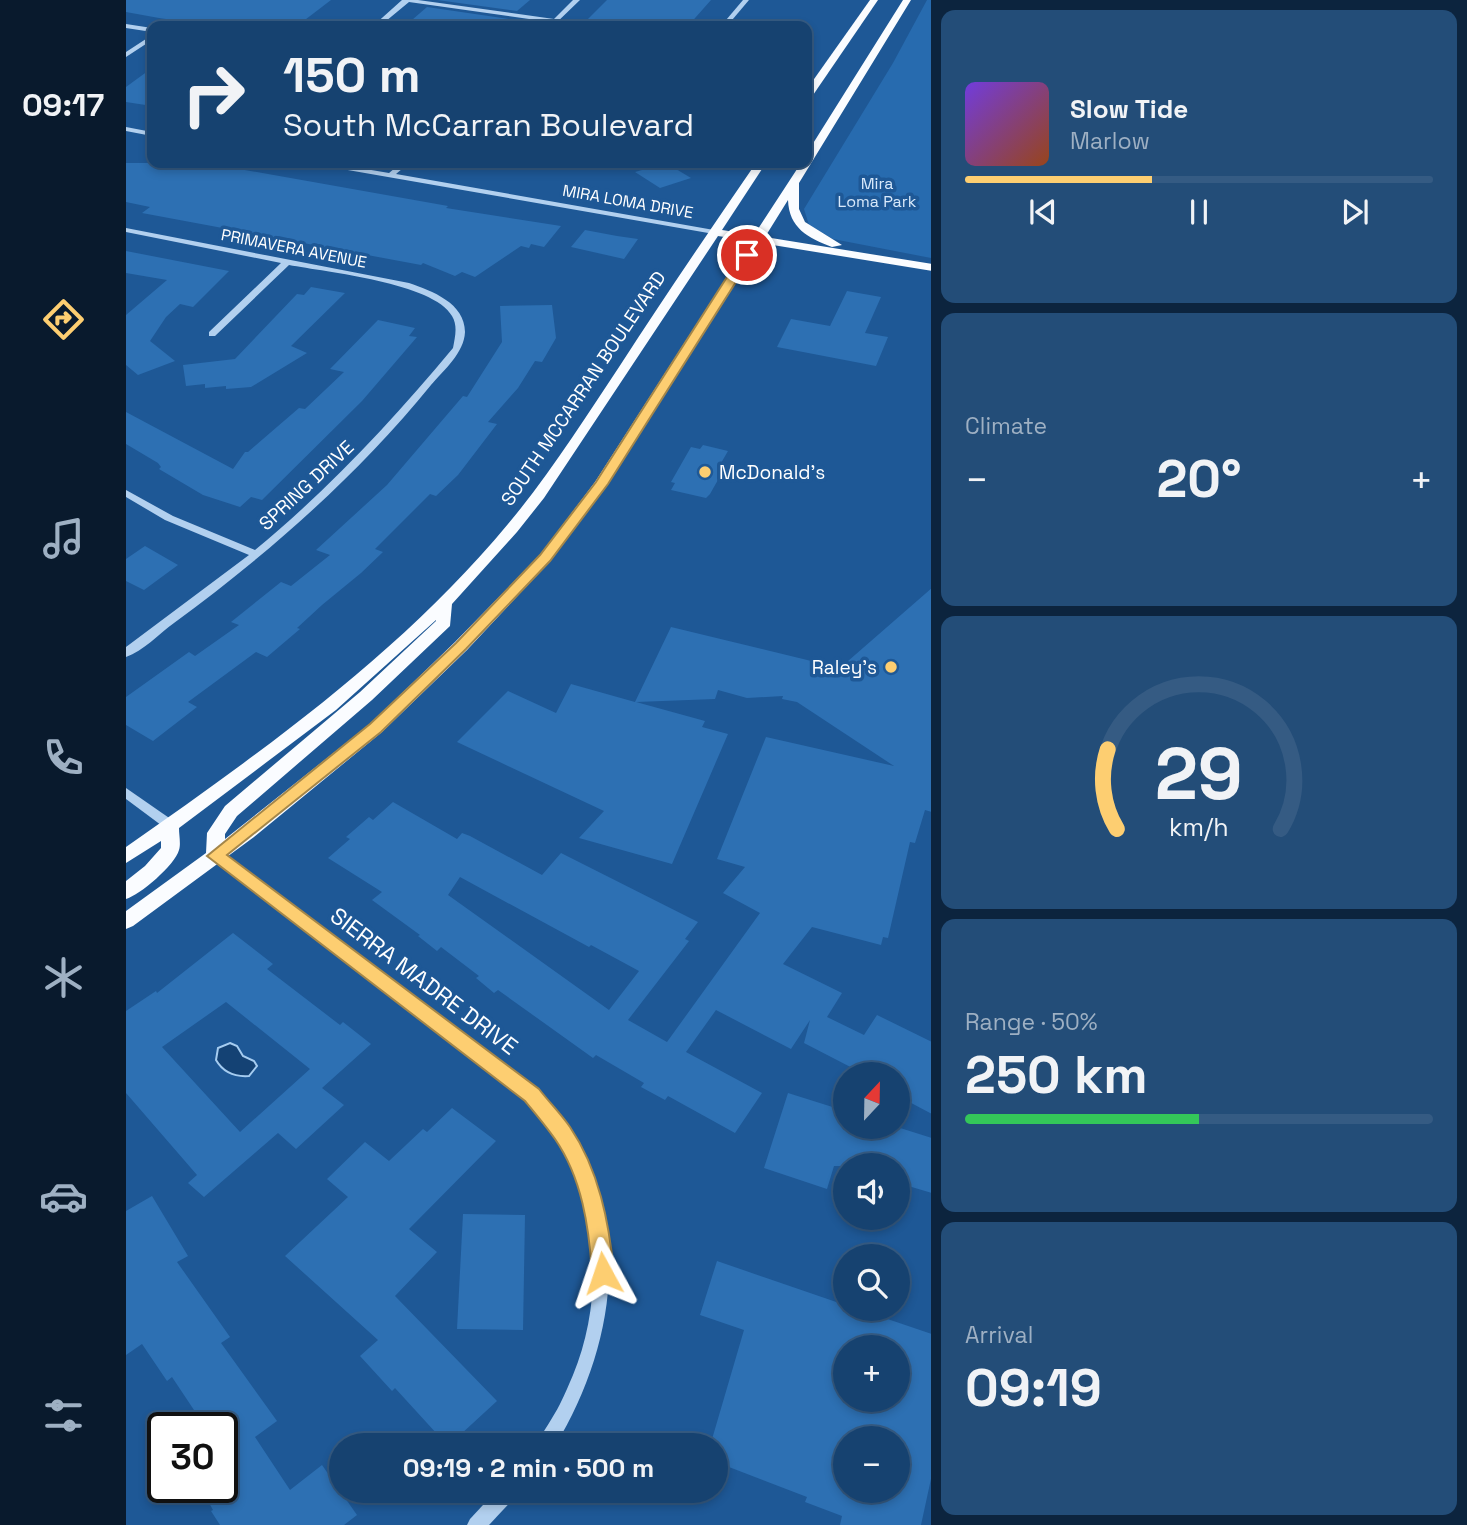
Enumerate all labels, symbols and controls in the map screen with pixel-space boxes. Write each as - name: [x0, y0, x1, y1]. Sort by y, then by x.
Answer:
- text: 150 m: [283, 44, 421, 106]
- icon: right: [168, 49, 259, 140]
- text: 09:17: [22, 85, 104, 125]
- text: Slow Tide: [1070, 92, 1188, 126]
- text: South McCarran Boulevard: [283, 105, 694, 145]
- text: Marlow: [1070, 126, 1150, 156]
- park label: Mira Loma Park: [838, 173, 917, 212]
- street label: MIRA LOMA DRIVE: [561, 180, 695, 223]
- icon: previous: [1024, 193, 1062, 231]
- icon: pause: [1180, 193, 1218, 231]
- icon: next: [1336, 193, 1374, 231]
- street label: PRIMAVERA AVENUE: [219, 224, 369, 273]
- pin: [717, 225, 777, 285]
- icon: arrive: [728, 236, 766, 274]
- street label: SOUTH MCCARRAN BOULEVARD: [495, 266, 672, 510]
- icon: directions: [39, 295, 88, 344]
- text: Climate: [965, 411, 1047, 441]
- street label: SPRING DRIVE: [253, 435, 359, 536]
- text: 20°: [1156, 446, 1242, 512]
- text: −: [965, 456, 989, 504]
- text: +: [1409, 456, 1433, 504]
- place label: McDonald's: [719, 460, 825, 485]
- marker: McDonald's: [697, 464, 713, 480]
- icon: music: [39, 514, 88, 563]
- place label: Raley's: [812, 655, 877, 680]
- marker: Raley's: [883, 659, 899, 675]
- text: 29: [1155, 727, 1243, 820]
- icon: phone: [39, 733, 88, 782]
- text: km/h: [1169, 810, 1229, 842]
- street label: SIERRA MADRE DRIVE: [324, 901, 524, 1061]
- icon: climate: [39, 953, 88, 1002]
- text: Range · 50%: [965, 1007, 1098, 1037]
- text: 250 km: [965, 1042, 1148, 1108]
- north arrow: [833, 1062, 910, 1139]
- map controls: [833, 1062, 910, 1503]
- button: sound: [833, 1153, 910, 1230]
- icon: car: [39, 1172, 88, 1221]
- position arrow: [566, 1236, 640, 1310]
- button: search: [833, 1244, 910, 1321]
- text: Arrival: [965, 1320, 1033, 1350]
- button: +: [833, 1335, 910, 1412]
- text: 09:19: [965, 1355, 1102, 1421]
- icon: filters: [39, 1391, 88, 1440]
- speed limit sign: 30: [147, 1412, 238, 1503]
- button: −: [833, 1426, 910, 1503]
- text: 09:19 · 2 min · 500 m: [403, 1451, 654, 1485]

